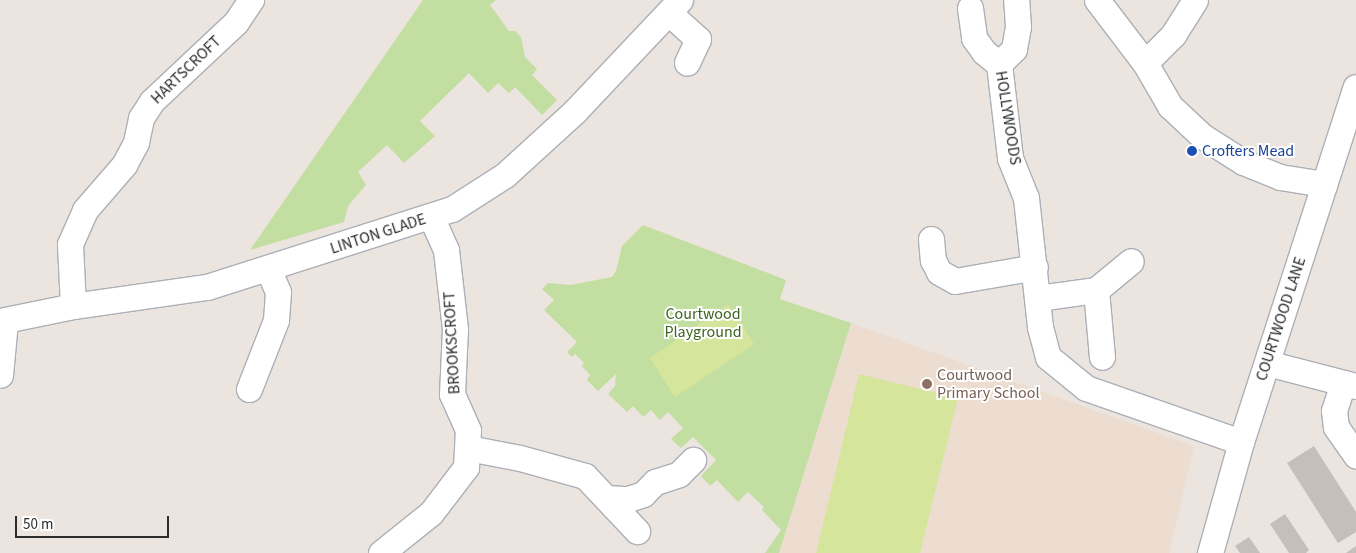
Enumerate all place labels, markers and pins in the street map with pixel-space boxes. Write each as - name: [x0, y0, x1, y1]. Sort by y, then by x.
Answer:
- place label: Crofters Mead: [1202, 141, 1294, 161]
- marker: Crofters Mead: [1186, 145, 1198, 157]
- place label: Courtwood Primary School: [937, 365, 1039, 403]
- marker: Courtwood Primary School: [921, 378, 933, 390]

